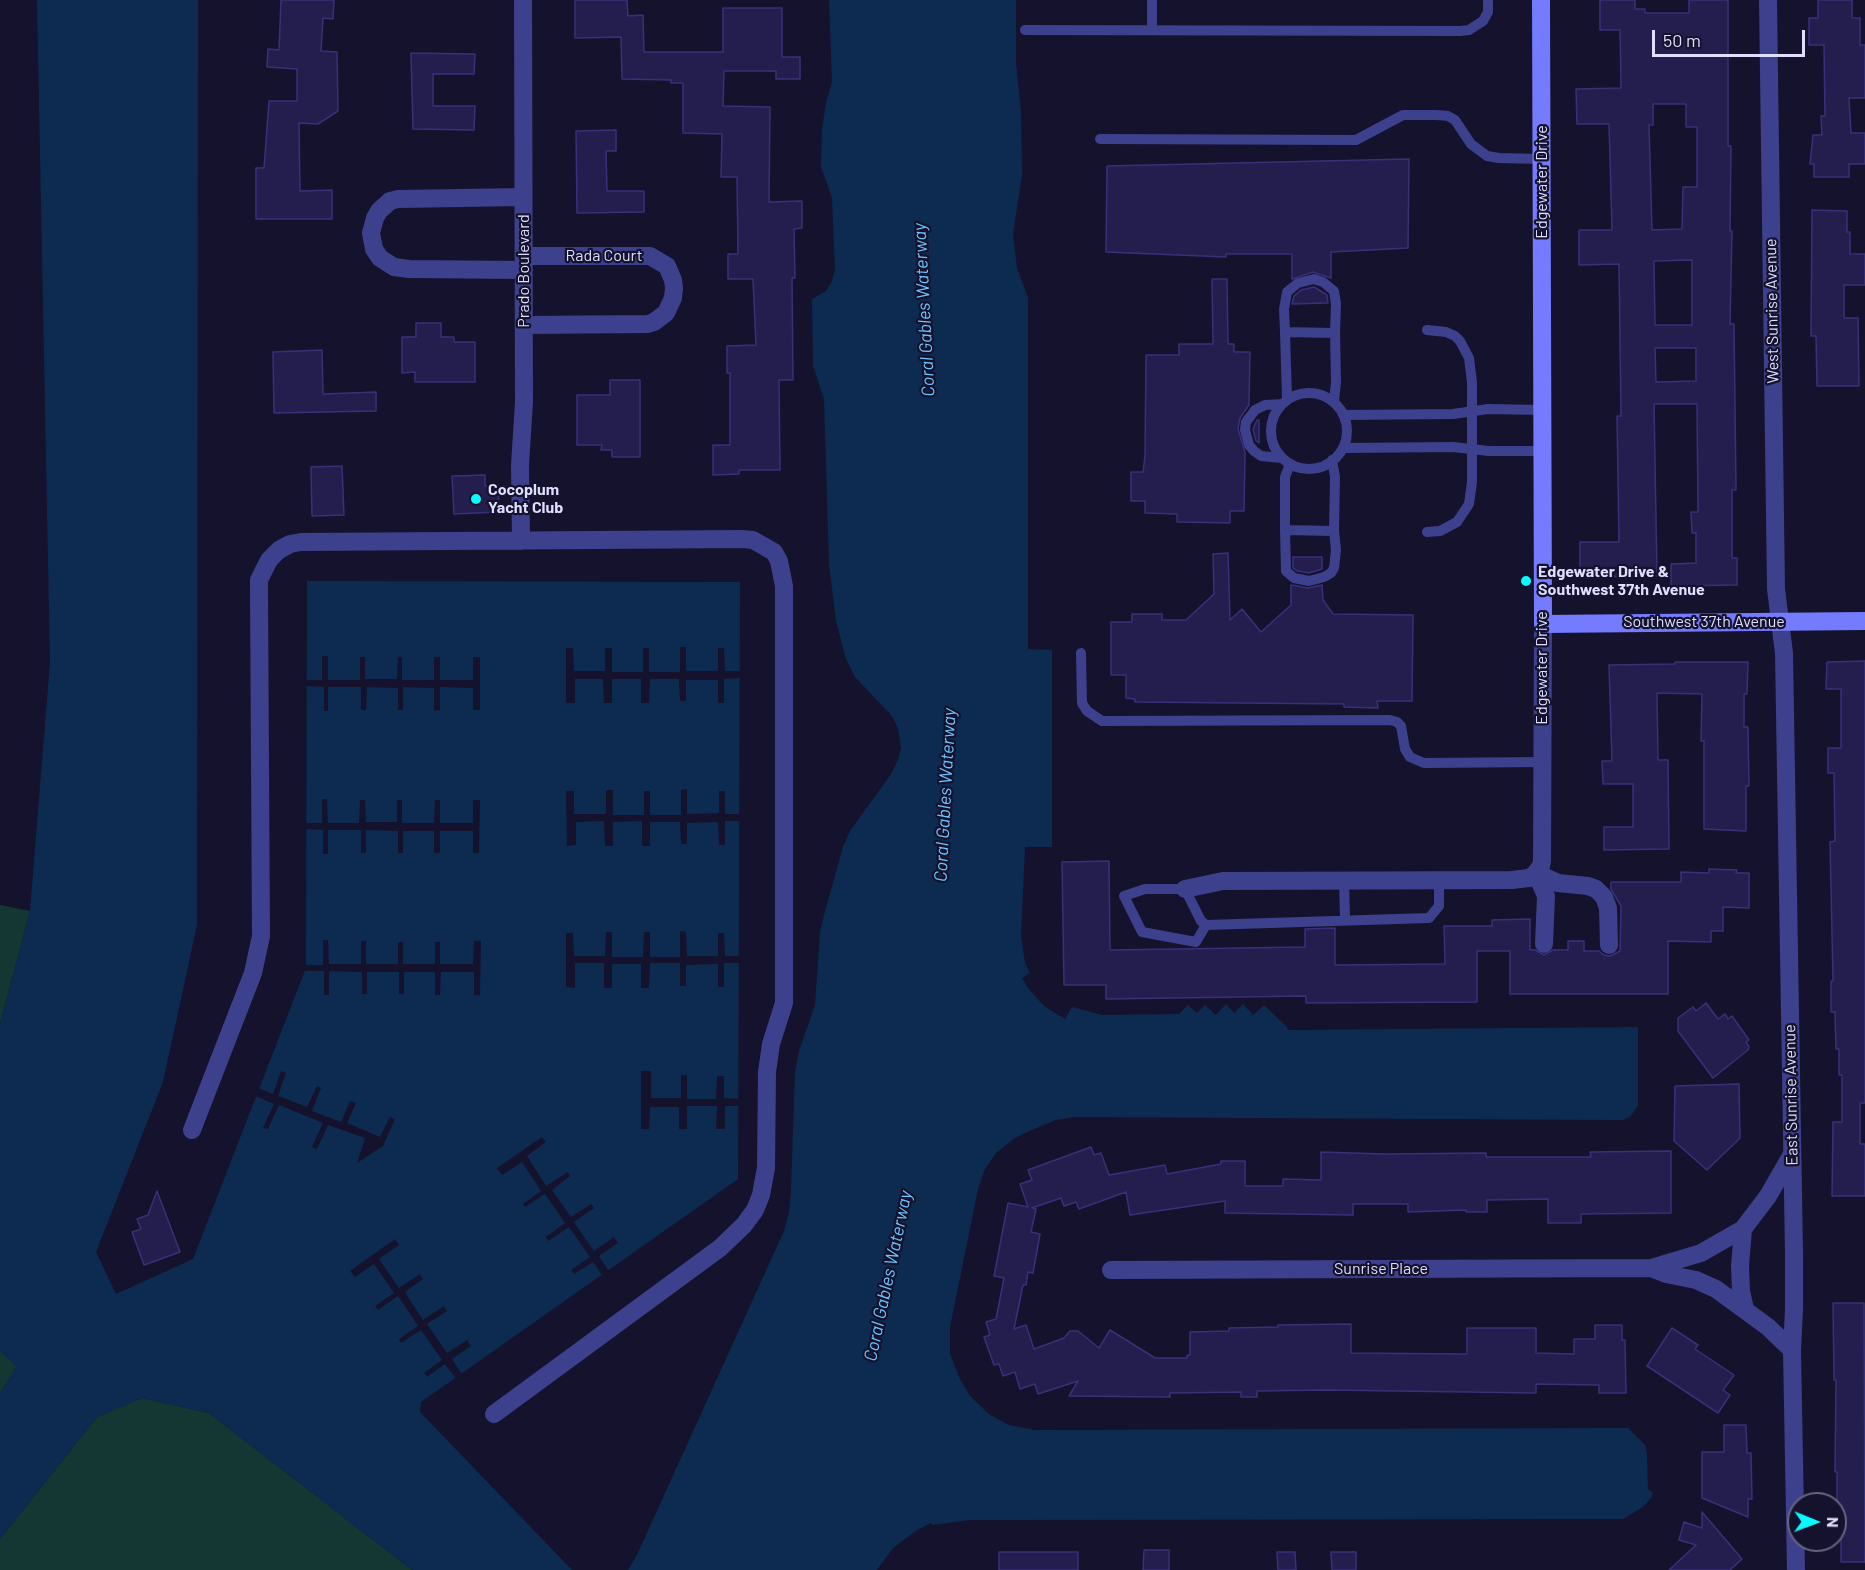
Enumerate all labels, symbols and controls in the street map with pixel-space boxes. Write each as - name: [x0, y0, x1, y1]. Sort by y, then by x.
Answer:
- scale bar: [1655, 18, 1808, 56]
- text: 50 m: [1663, 29, 1701, 51]
- street label: Edgewater Drive: [1532, 125, 1552, 239]
- street label: Prado Boulevard: [514, 214, 534, 328]
- water label: Coral Gables Waterway: [909, 223, 939, 397]
- street label: West Sunrise Avenue: [1761, 238, 1783, 384]
- street label: Rada Court: [566, 246, 642, 266]
- place label: Cocoplum Yacht Club: [488, 480, 563, 518]
- marker: Cocoplum Yacht Club: [469, 492, 483, 506]
- place label: Edgewater Drive & Southwest 37th Avenue: [1538, 562, 1705, 600]
- marker: Edgewater Drive & Southwest 37th Avenue: [1519, 574, 1533, 588]
- street label: Edgewater Drive: [1532, 611, 1552, 725]
- street label: Southwest 37th Avenue: [1623, 612, 1785, 632]
- water label: Coral Gables Waterway: [930, 708, 960, 882]
- street label: East Sunrise Avenue: [1780, 1024, 1802, 1166]
- water label: Coral Gables Waterway: [859, 1189, 917, 1363]
- street label: Sunrise Place: [1334, 1259, 1428, 1279]
- north arrow: [1787, 1492, 1847, 1552]
- text: N: [1824, 1517, 1843, 1528]

